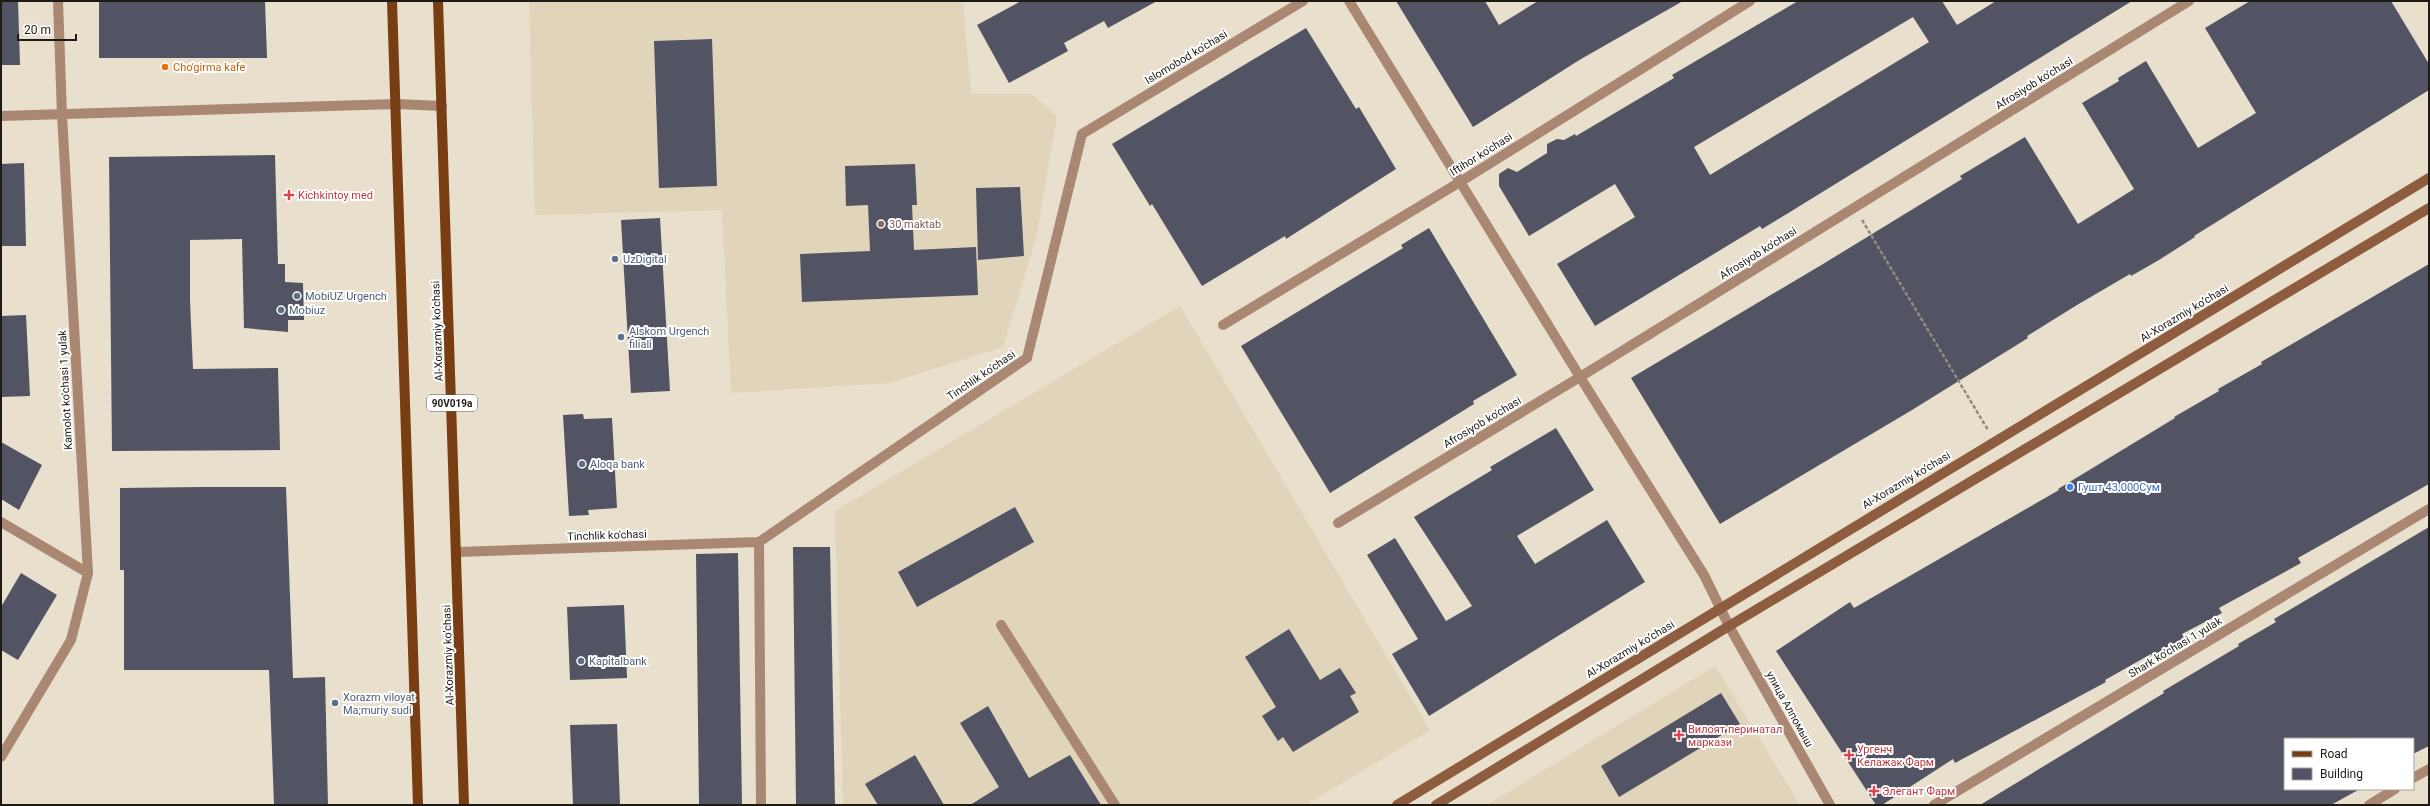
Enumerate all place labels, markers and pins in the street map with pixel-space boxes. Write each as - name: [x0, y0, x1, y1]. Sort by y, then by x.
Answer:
- place label: Cho'girma kafe: [173, 61, 246, 74]
- marker: Cho'girma kafe: [160, 62, 170, 72]
- marker: Kichkintoy med: [283, 189, 295, 201]
- place label: Kichkintoy med: [298, 189, 373, 202]
- place label: 30 maktab: [889, 218, 941, 231]
- marker: 30 maktab: [876, 219, 886, 229]
- place label: UzDigital: [623, 253, 667, 266]
- marker: UzDigital: [610, 254, 620, 264]
- place label: MobiUZ Urgench: [305, 290, 387, 303]
- marker: MobiUZ Urgench: [292, 291, 302, 301]
- place label: Mobiuz: [289, 304, 326, 317]
- marker: Mobiuz: [276, 305, 286, 315]
- place label: Alskom Urgench filiali: [629, 325, 709, 351]
- marker: Alskom Urgench filiali: [616, 332, 626, 342]
- place label: Aloqa bank: [590, 458, 645, 471]
- marker: Aloqa bank: [577, 459, 587, 469]
- place label: Гушт 43.000Сум: [2078, 481, 2160, 494]
- marker: Гушт 43.000Сум: [2065, 482, 2075, 492]
- place label: Kapitalbank: [589, 655, 647, 668]
- marker: Kapitalbank: [576, 656, 586, 666]
- place label: Xorazm viloyat Ma;muriy sudi: [343, 691, 415, 717]
- marker: Xorazm viloyat Ma;muriy sudi: [330, 698, 340, 708]
- place label: Вилоят перинатал маркази: [1688, 723, 1782, 749]
- marker: Вилоят перинатал маркази: [1673, 729, 1685, 741]
- place label: Ургенч Келажак Фарм: [1857, 743, 1934, 769]
- marker: Ургенч Келажак Фарм: [1844, 750, 1854, 760]
- place label: Элегант Фарм: [1882, 785, 1955, 798]
- marker: Элегант Фарм: [1869, 786, 1879, 796]

